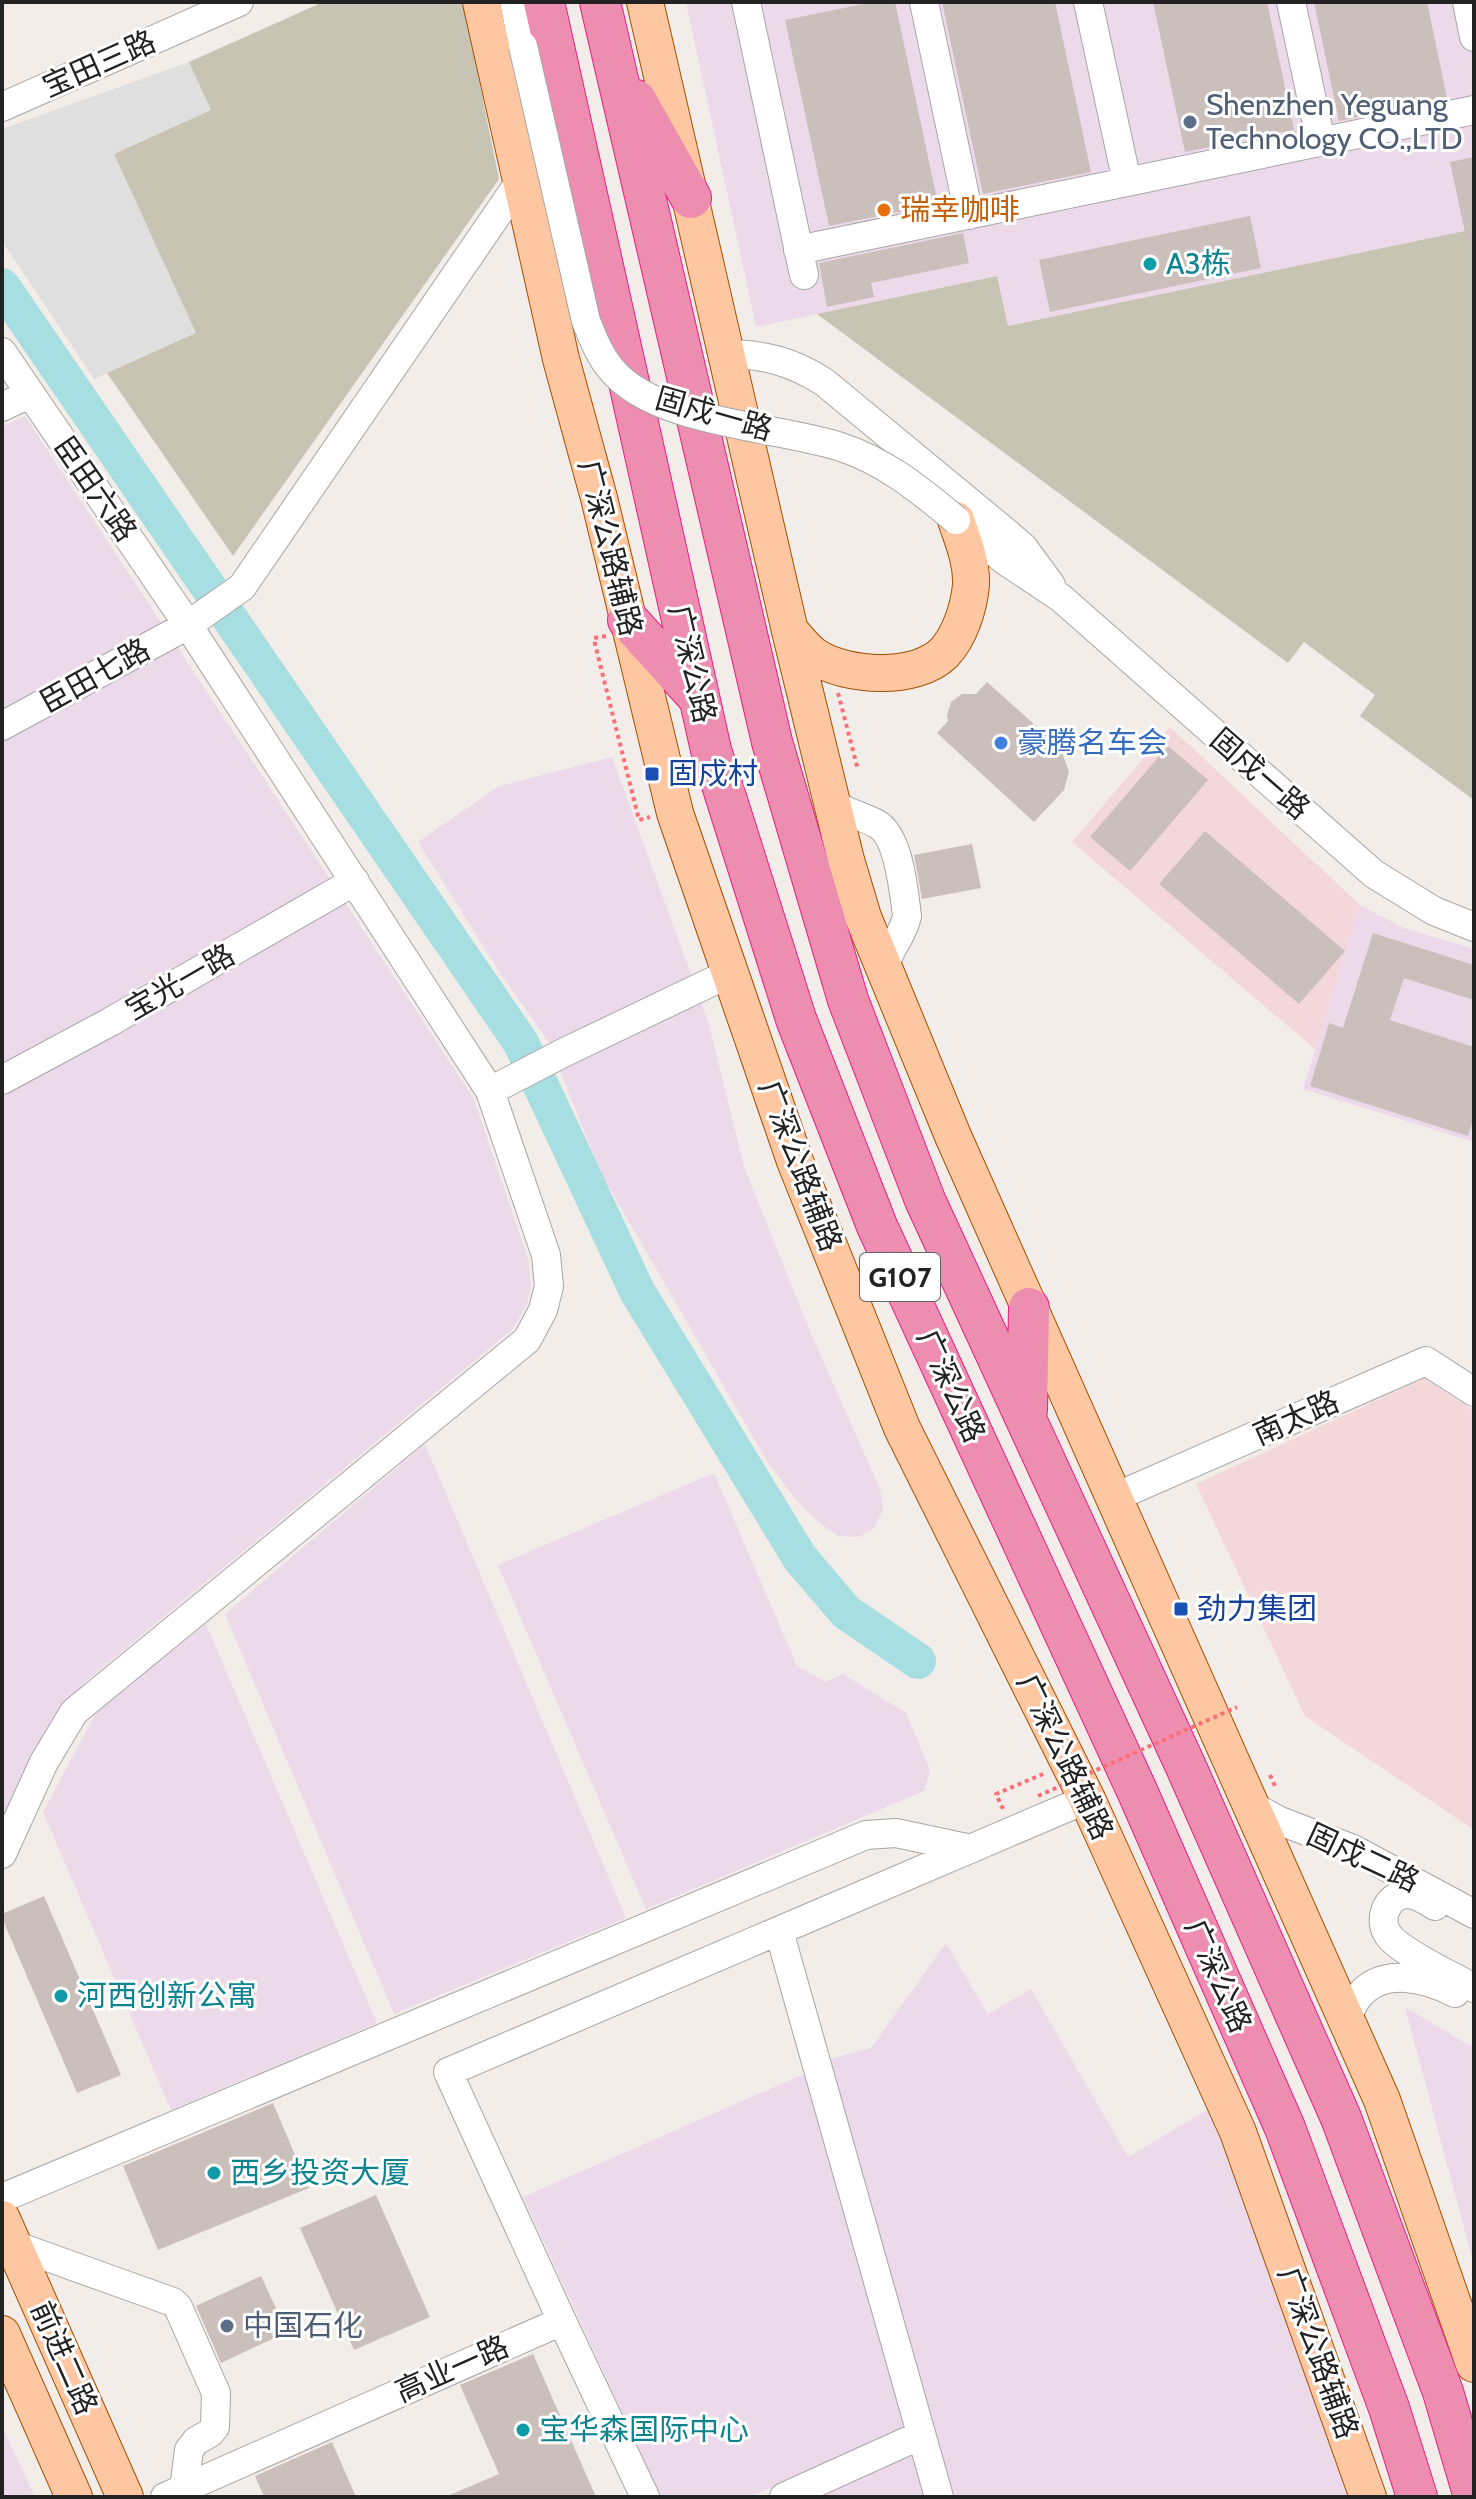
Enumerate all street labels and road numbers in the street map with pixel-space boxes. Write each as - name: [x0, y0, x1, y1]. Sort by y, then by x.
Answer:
- street label: 宝田三路: [36, 22, 161, 105]
- street label: 固戍一路: [651, 379, 777, 448]
- street label: 臣田六路: [46, 429, 145, 548]
- street label: 广深公路辅路: [571, 456, 650, 640]
- street label: 广深公路: [661, 601, 724, 727]
- street label: 臣田七路: [33, 630, 156, 721]
- street label: 固戍一路: [1203, 720, 1318, 827]
- street label: 宝光一路: [119, 936, 241, 1028]
- street label: 广深公路辅路: [751, 1075, 850, 1256]
- road number: G107: [860, 1253, 940, 1301]
- street label: 广深公路: [909, 1324, 994, 1448]
- street label: 南太路: [1247, 1382, 1344, 1453]
- street label: 广深公路辅路: [1009, 1668, 1122, 1846]
- street label: 固戍二路: [1301, 1815, 1425, 1900]
- street label: 广深公路: [1177, 1913, 1260, 2038]
- street label: 广深公路辅路: [1270, 2262, 1367, 2444]
- street label: 前进二路: [23, 2295, 106, 2420]
- street label: 高业一路: [389, 2327, 514, 2410]

